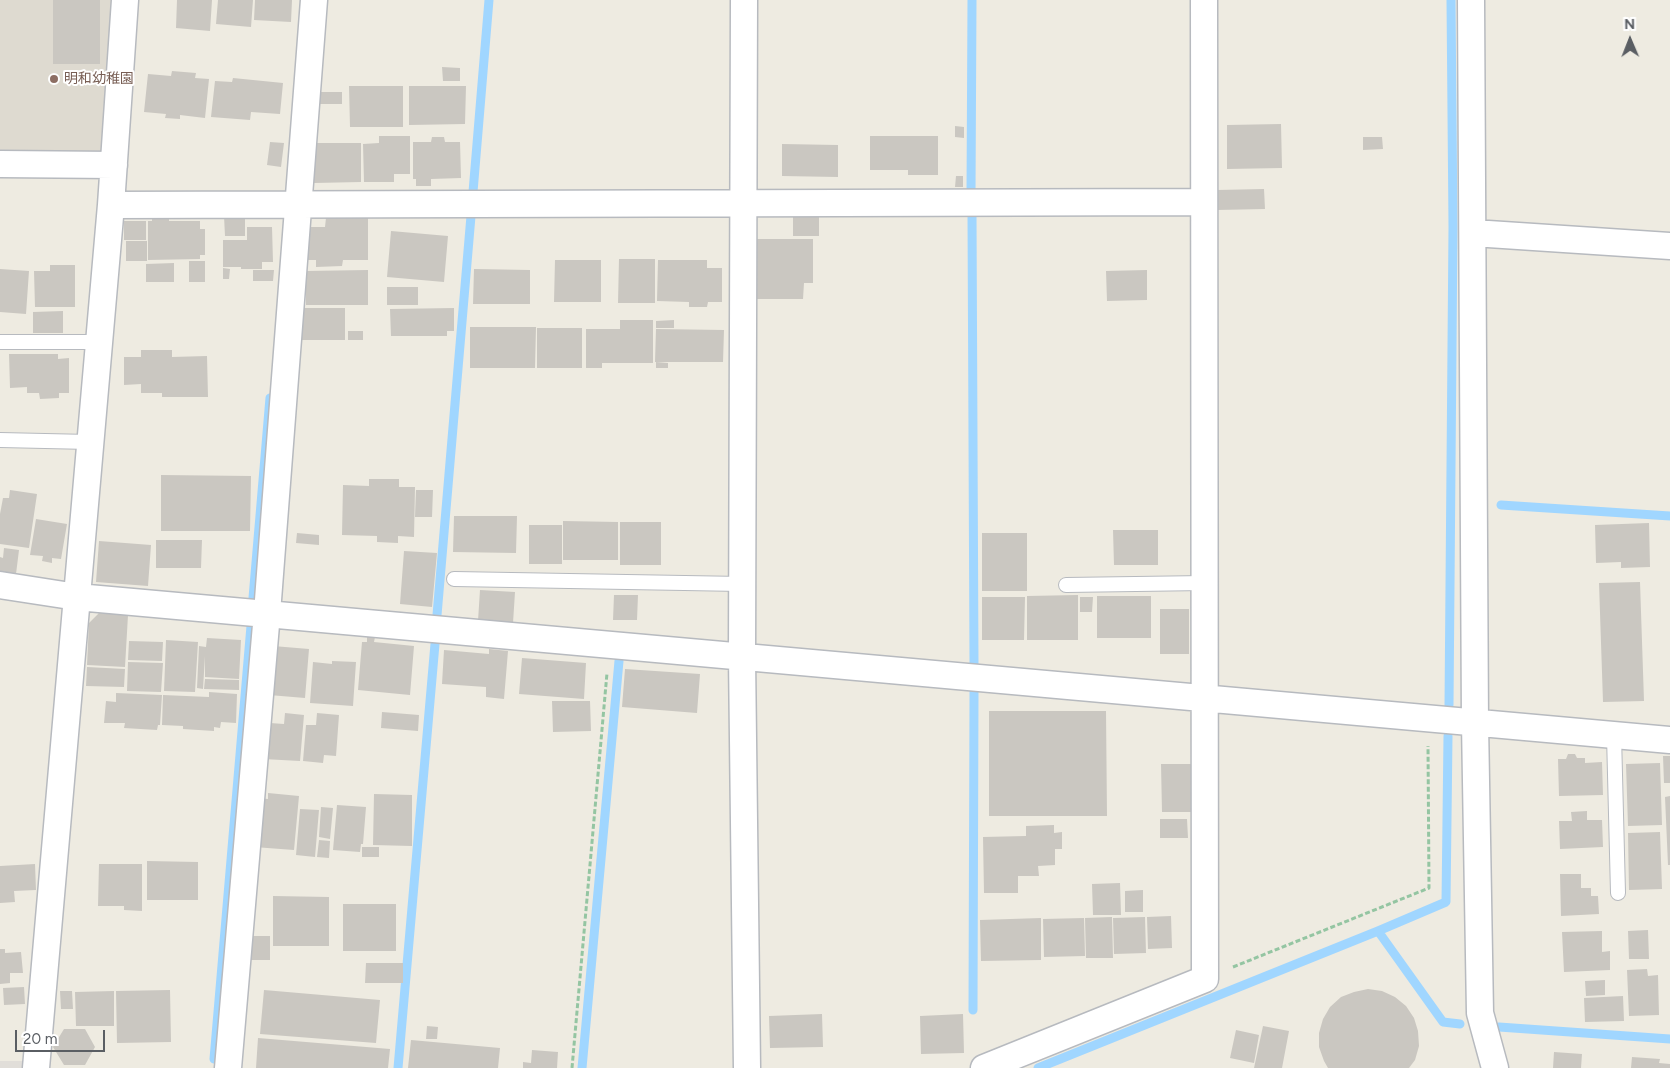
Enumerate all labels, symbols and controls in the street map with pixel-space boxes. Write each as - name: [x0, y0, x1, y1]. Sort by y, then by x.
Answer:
- north arrow: [1605, 15, 1655, 65]
- text: N: [1624, 16, 1635, 33]
- place label: 明和幼稚園: [64, 71, 134, 87]
- marker: 明和幼稚園: [48, 73, 60, 85]
- scale bar: [18, 1020, 108, 1052]
- text: 20 m: [23, 1030, 57, 1048]

